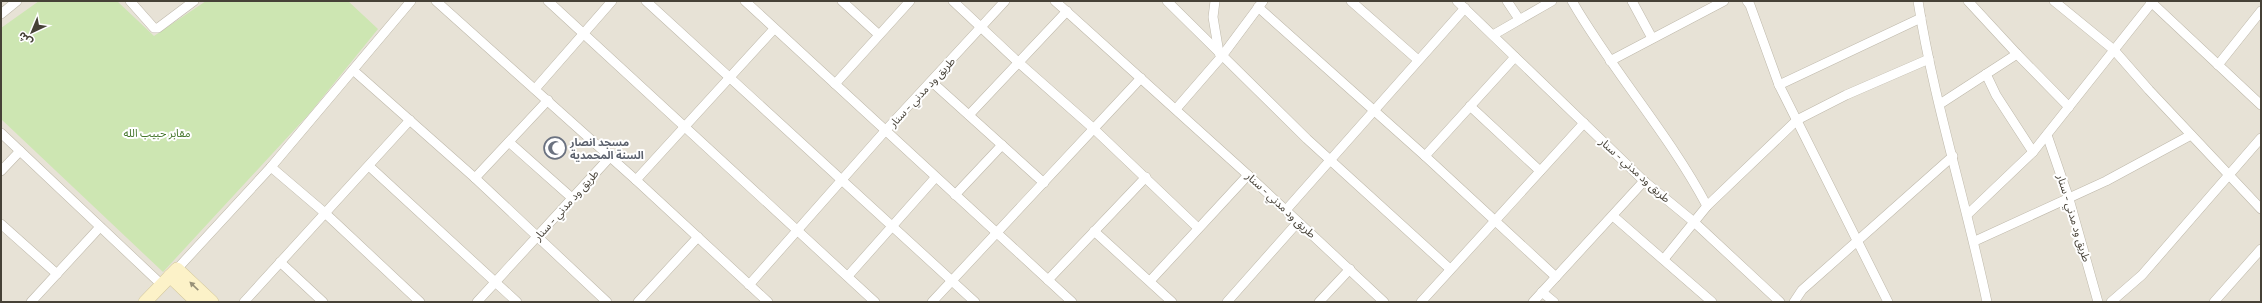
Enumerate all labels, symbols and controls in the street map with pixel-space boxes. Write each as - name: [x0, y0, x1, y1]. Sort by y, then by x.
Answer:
- north arrow: [12, 12, 52, 52]
- text: ش: [14, 28, 36, 50]
- street label: طريق ود مدني - سنار: [885, 53, 960, 132]
- park label: مقابر حبيب الله: [123, 125, 191, 141]
- street label: طريق ود مدني - سنار: [1594, 133, 1674, 207]
- place label: مسجد انصار السنة المحمدية: [569, 134, 644, 163]
- mosque icon: مسجد انصار السنة المحمدية: [542, 135, 568, 161]
- street label: طريق ود مدني - سنار: [529, 166, 603, 246]
- street label: طريق ود مدني - سنار: [1241, 168, 1320, 243]
- street label: طريق ود مدني - سنار: [2051, 171, 2095, 264]
- one-way arrow: [189, 281, 199, 291]

